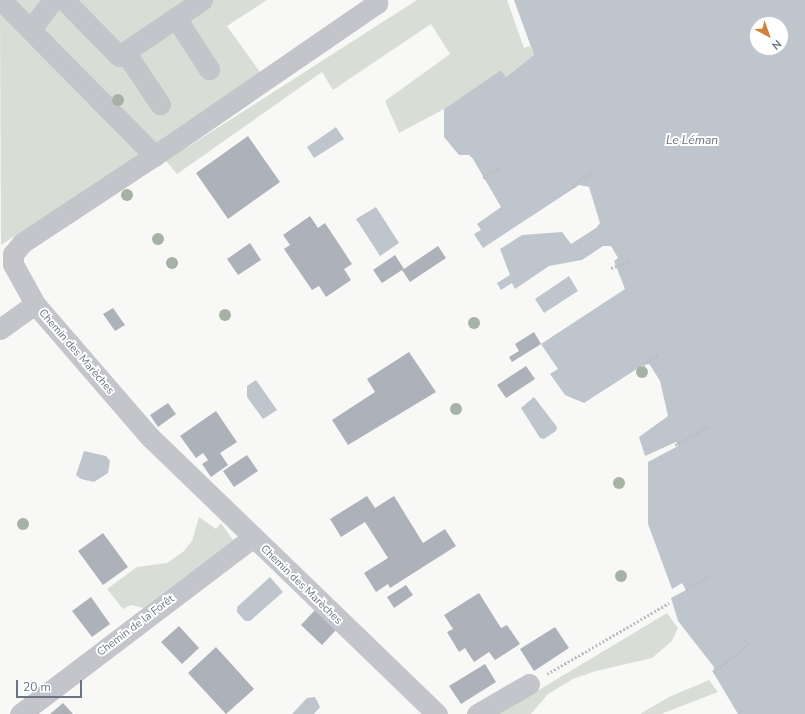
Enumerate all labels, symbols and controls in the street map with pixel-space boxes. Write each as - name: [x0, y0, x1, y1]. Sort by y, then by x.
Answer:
- north arrow: [749, 16, 789, 56]
- text: N: [769, 36, 785, 53]
- water label: Le Léman: [666, 134, 718, 148]
- street label: Chemin des Marèches: [35, 307, 117, 397]
- street label: Chemin des Marèches: [257, 543, 345, 627]
- street label: Chemin de la Forêt: [95, 593, 177, 659]
- scale bar: [18, 672, 84, 698]
- text: 20 m: [23, 679, 51, 695]

